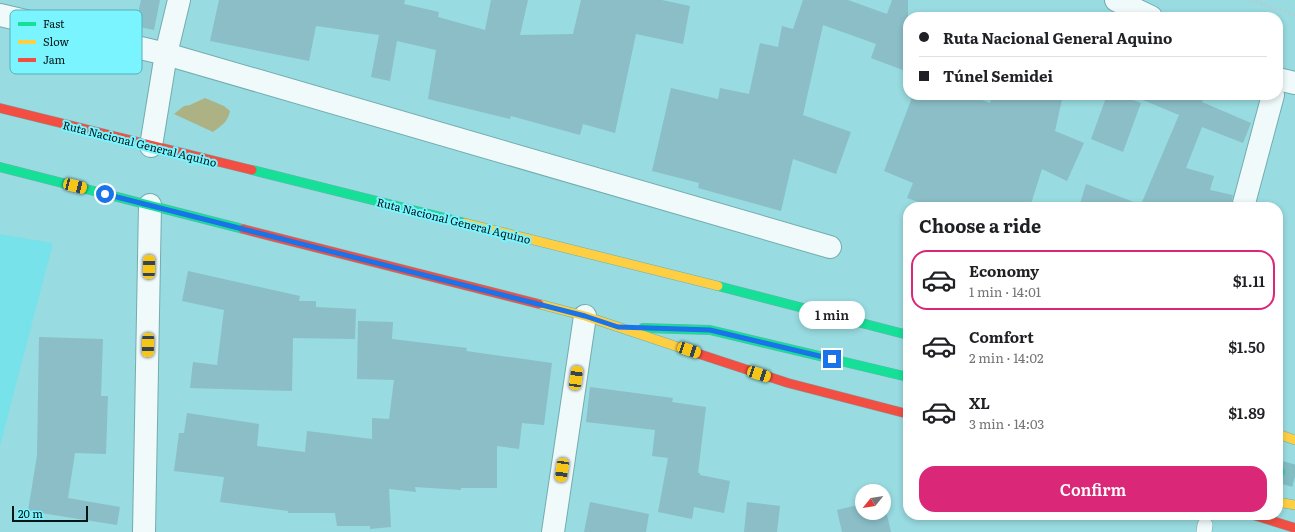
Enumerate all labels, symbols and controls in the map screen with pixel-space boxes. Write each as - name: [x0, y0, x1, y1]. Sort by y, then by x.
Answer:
- legend: [10, 10, 142, 74]
- text: Fast: [43, 15, 65, 31]
- text: Ruta Nacional General Aquino: [943, 26, 1172, 49]
- text: Slow: [43, 33, 69, 49]
- text: Jam: [43, 51, 66, 67]
- text: Túnel Semidei: [943, 64, 1053, 87]
- street label: Ruta Nacional General Aquino: [61, 116, 219, 170]
- car: [62, 177, 88, 195]
- route start: [96, 185, 114, 203]
- street label: Ruta Nacional General Aquino: [375, 193, 533, 247]
- text: Choose a ride: [919, 212, 1041, 239]
- car: [143, 255, 155, 279]
- text: Economy: [969, 259, 1039, 282]
- icon: car: [921, 262, 957, 298]
- text: $1.11: [1233, 269, 1265, 292]
- text: 1 min · 14:01: [969, 282, 1041, 301]
- callout: 1 min: [799, 301, 865, 329]
- text: 1 min: [815, 305, 849, 324]
- text: Comfort: [969, 325, 1034, 348]
- icon: car: [921, 328, 957, 364]
- car: [142, 333, 154, 357]
- text: $1.50: [1228, 335, 1265, 358]
- car: [676, 341, 702, 359]
- text: 2 min · 14:02: [969, 348, 1044, 367]
- route end: [823, 350, 841, 368]
- car: [568, 365, 584, 391]
- car: [746, 365, 772, 383]
- text: XL: [969, 391, 990, 414]
- icon: car: [921, 394, 957, 430]
- text: $1.89: [1228, 401, 1265, 424]
- text: 3 min · 14:03: [969, 414, 1044, 433]
- car: [554, 457, 570, 483]
- button: Confirm: [919, 466, 1267, 512]
- north arrow: [855, 484, 891, 520]
- map controls: [855, 484, 891, 520]
- scale bar: [12, 504, 88, 523]
- text: 20 m: [18, 505, 43, 521]

